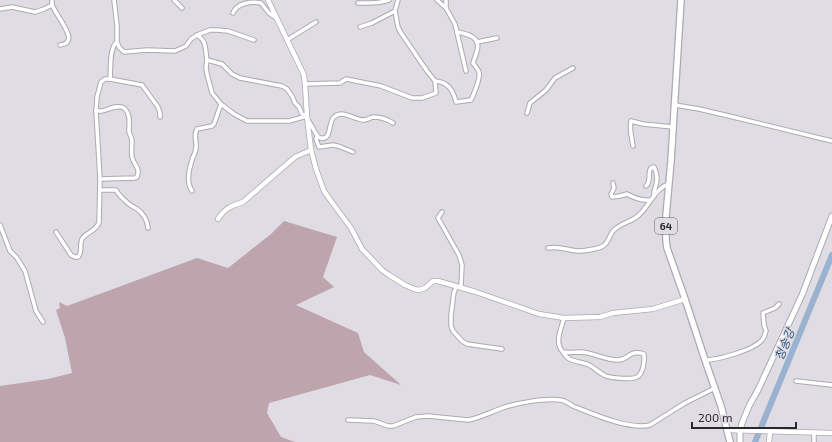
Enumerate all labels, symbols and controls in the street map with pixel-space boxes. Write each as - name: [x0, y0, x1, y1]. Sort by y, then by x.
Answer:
- road number: 64: [655, 218, 677, 234]
- water label: 청송강: [771, 324, 797, 362]
- scale bar: [692, 404, 796, 430]
- text: 200 m: [698, 410, 732, 424]

